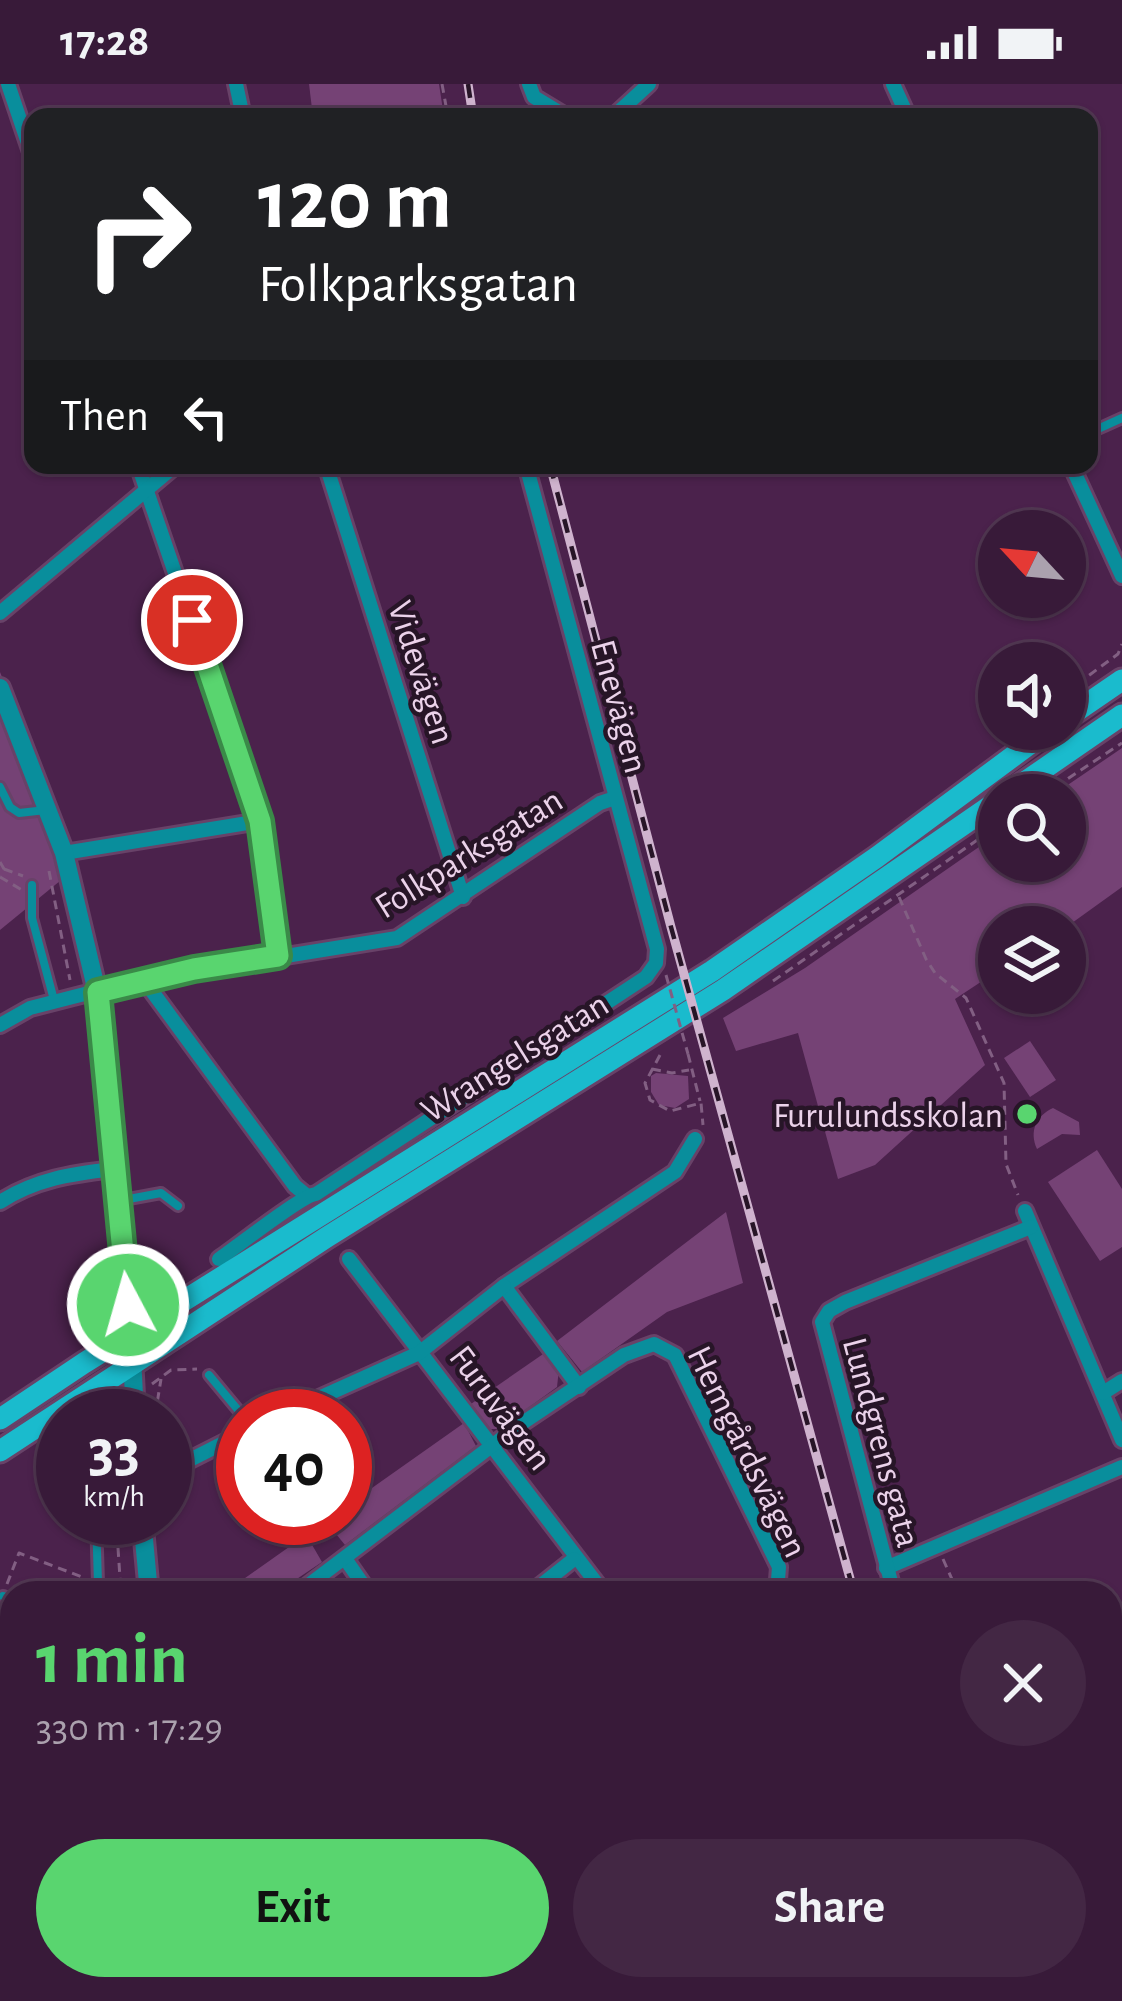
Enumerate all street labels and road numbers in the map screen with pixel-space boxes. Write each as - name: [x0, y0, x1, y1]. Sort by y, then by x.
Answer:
- street label: Videvägen: [381, 597, 461, 749]
- street label: Enevägen: [584, 636, 654, 777]
- street label: Folkparksgatan: [369, 782, 569, 925]
- street label: Wrangelsgatan: [415, 986, 615, 1129]
- street label: Lundgrens gata: [836, 1334, 926, 1551]
- street label: Furuvägen: [442, 1339, 559, 1477]
- street label: Hemgårdsvägen: [681, 1341, 814, 1563]

